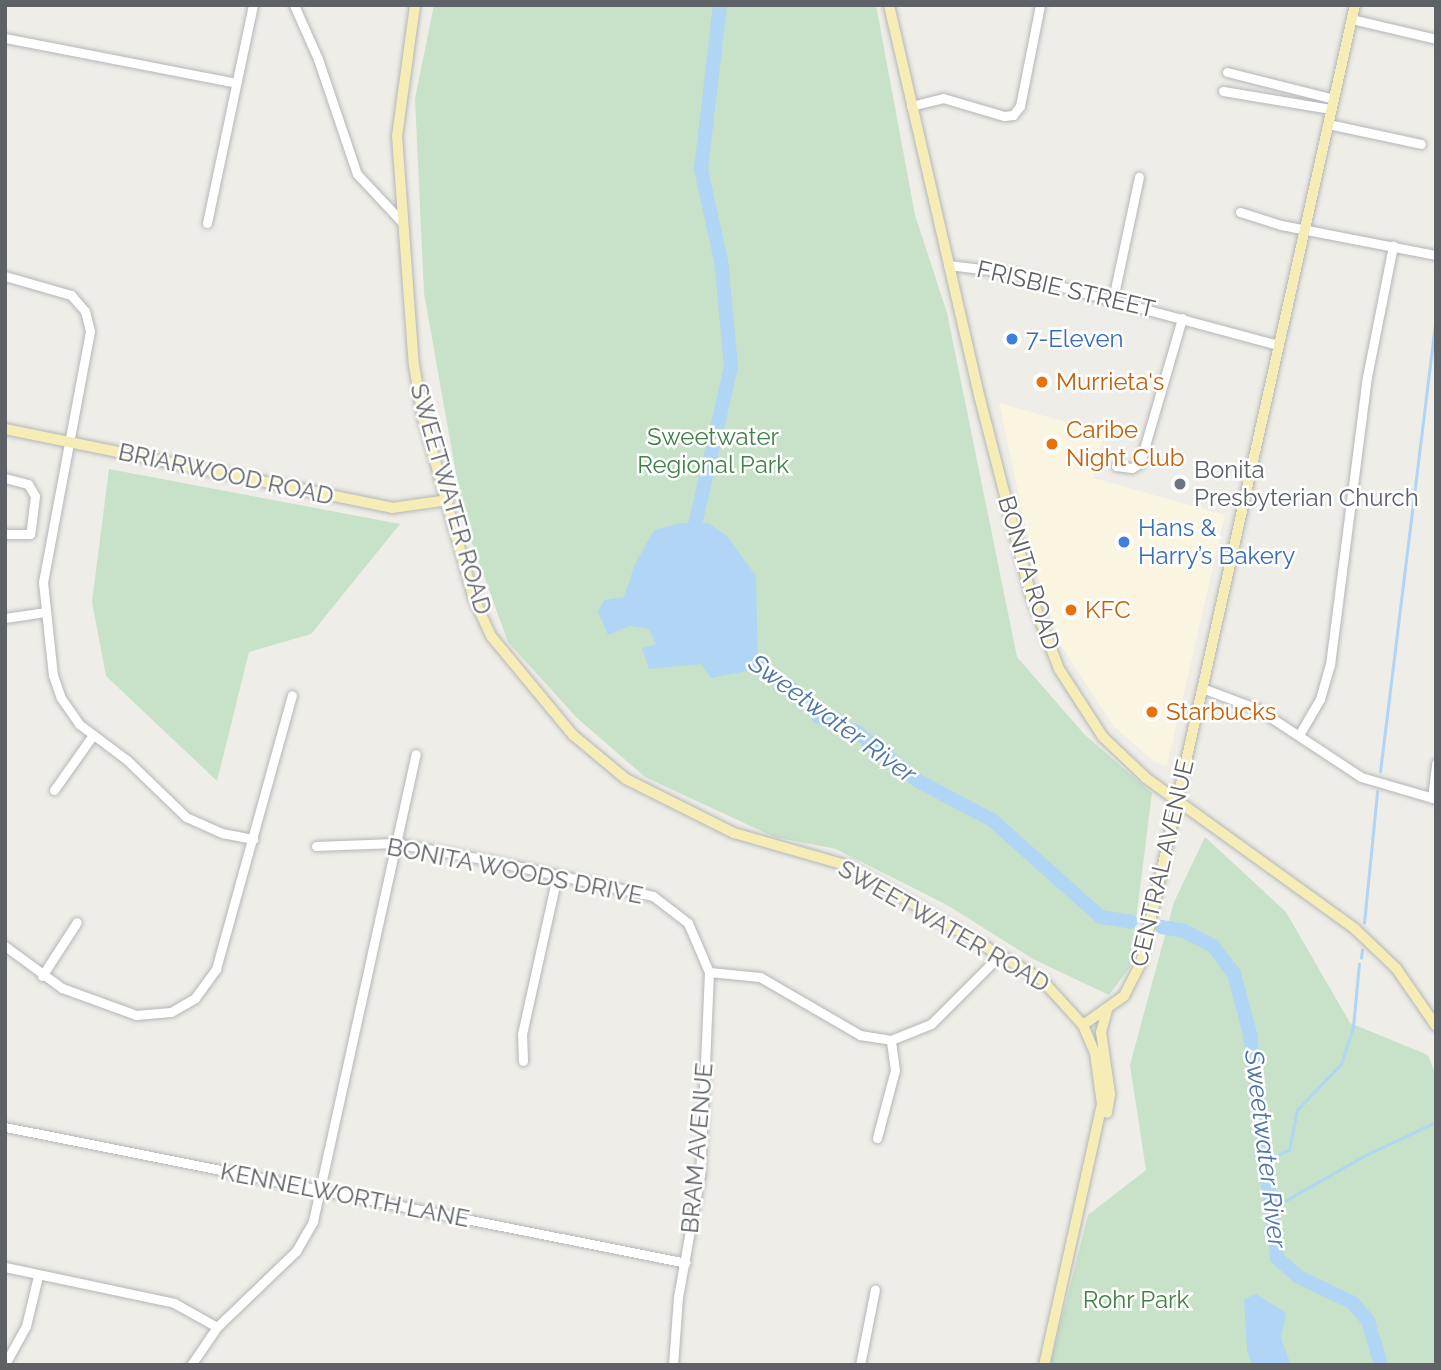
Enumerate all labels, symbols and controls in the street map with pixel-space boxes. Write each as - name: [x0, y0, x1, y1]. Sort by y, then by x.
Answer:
- street label: FRISBIE STREET: [974, 255, 1158, 323]
- place label: 7-Eleven: [1026, 325, 1124, 353]
- marker: 7-Eleven: [1004, 331, 1020, 347]
- place label: Murrieta's: [1056, 368, 1164, 396]
- marker: Murrieta's: [1034, 374, 1050, 390]
- street label: SWEETWATER ROAD: [404, 380, 498, 618]
- place label: Caribe Night Club: [1066, 416, 1185, 472]
- park label: Sweetwater Regional Park: [637, 423, 789, 479]
- marker: Caribe Night Club: [1044, 436, 1060, 452]
- street label: BRIARWOOD ROAD: [116, 437, 336, 511]
- place label: Bonita Presbyterian Church: [1194, 456, 1419, 512]
- marker: Bonita Presbyterian Church: [1172, 476, 1188, 492]
- street label: BONITA ROAD: [992, 492, 1066, 654]
- place label: Hans & Harry’s Bakery: [1138, 514, 1295, 570]
- marker: Hans & Harry’s Bakery: [1116, 534, 1132, 550]
- place label: KFC: [1085, 596, 1131, 624]
- marker: KFC: [1063, 602, 1079, 618]
- water label: Sweetwater River: [742, 648, 922, 790]
- place label: Starbucks: [1166, 698, 1276, 726]
- marker: Starbucks: [1144, 704, 1160, 720]
- street label: CENTRAL AVENUE: [1124, 756, 1200, 970]
- street label: BONITA WOODS DRIVE: [384, 832, 646, 910]
- street label: SWEETWATER ROAD: [833, 854, 1055, 998]
- water label: Sweetwater River: [1237, 1048, 1293, 1250]
- street label: BRAM AVENUE: [675, 1061, 719, 1235]
- street label: KENNELWORTH LANE: [218, 1157, 472, 1233]
- park label: Rohr Park: [1082, 1286, 1190, 1314]

